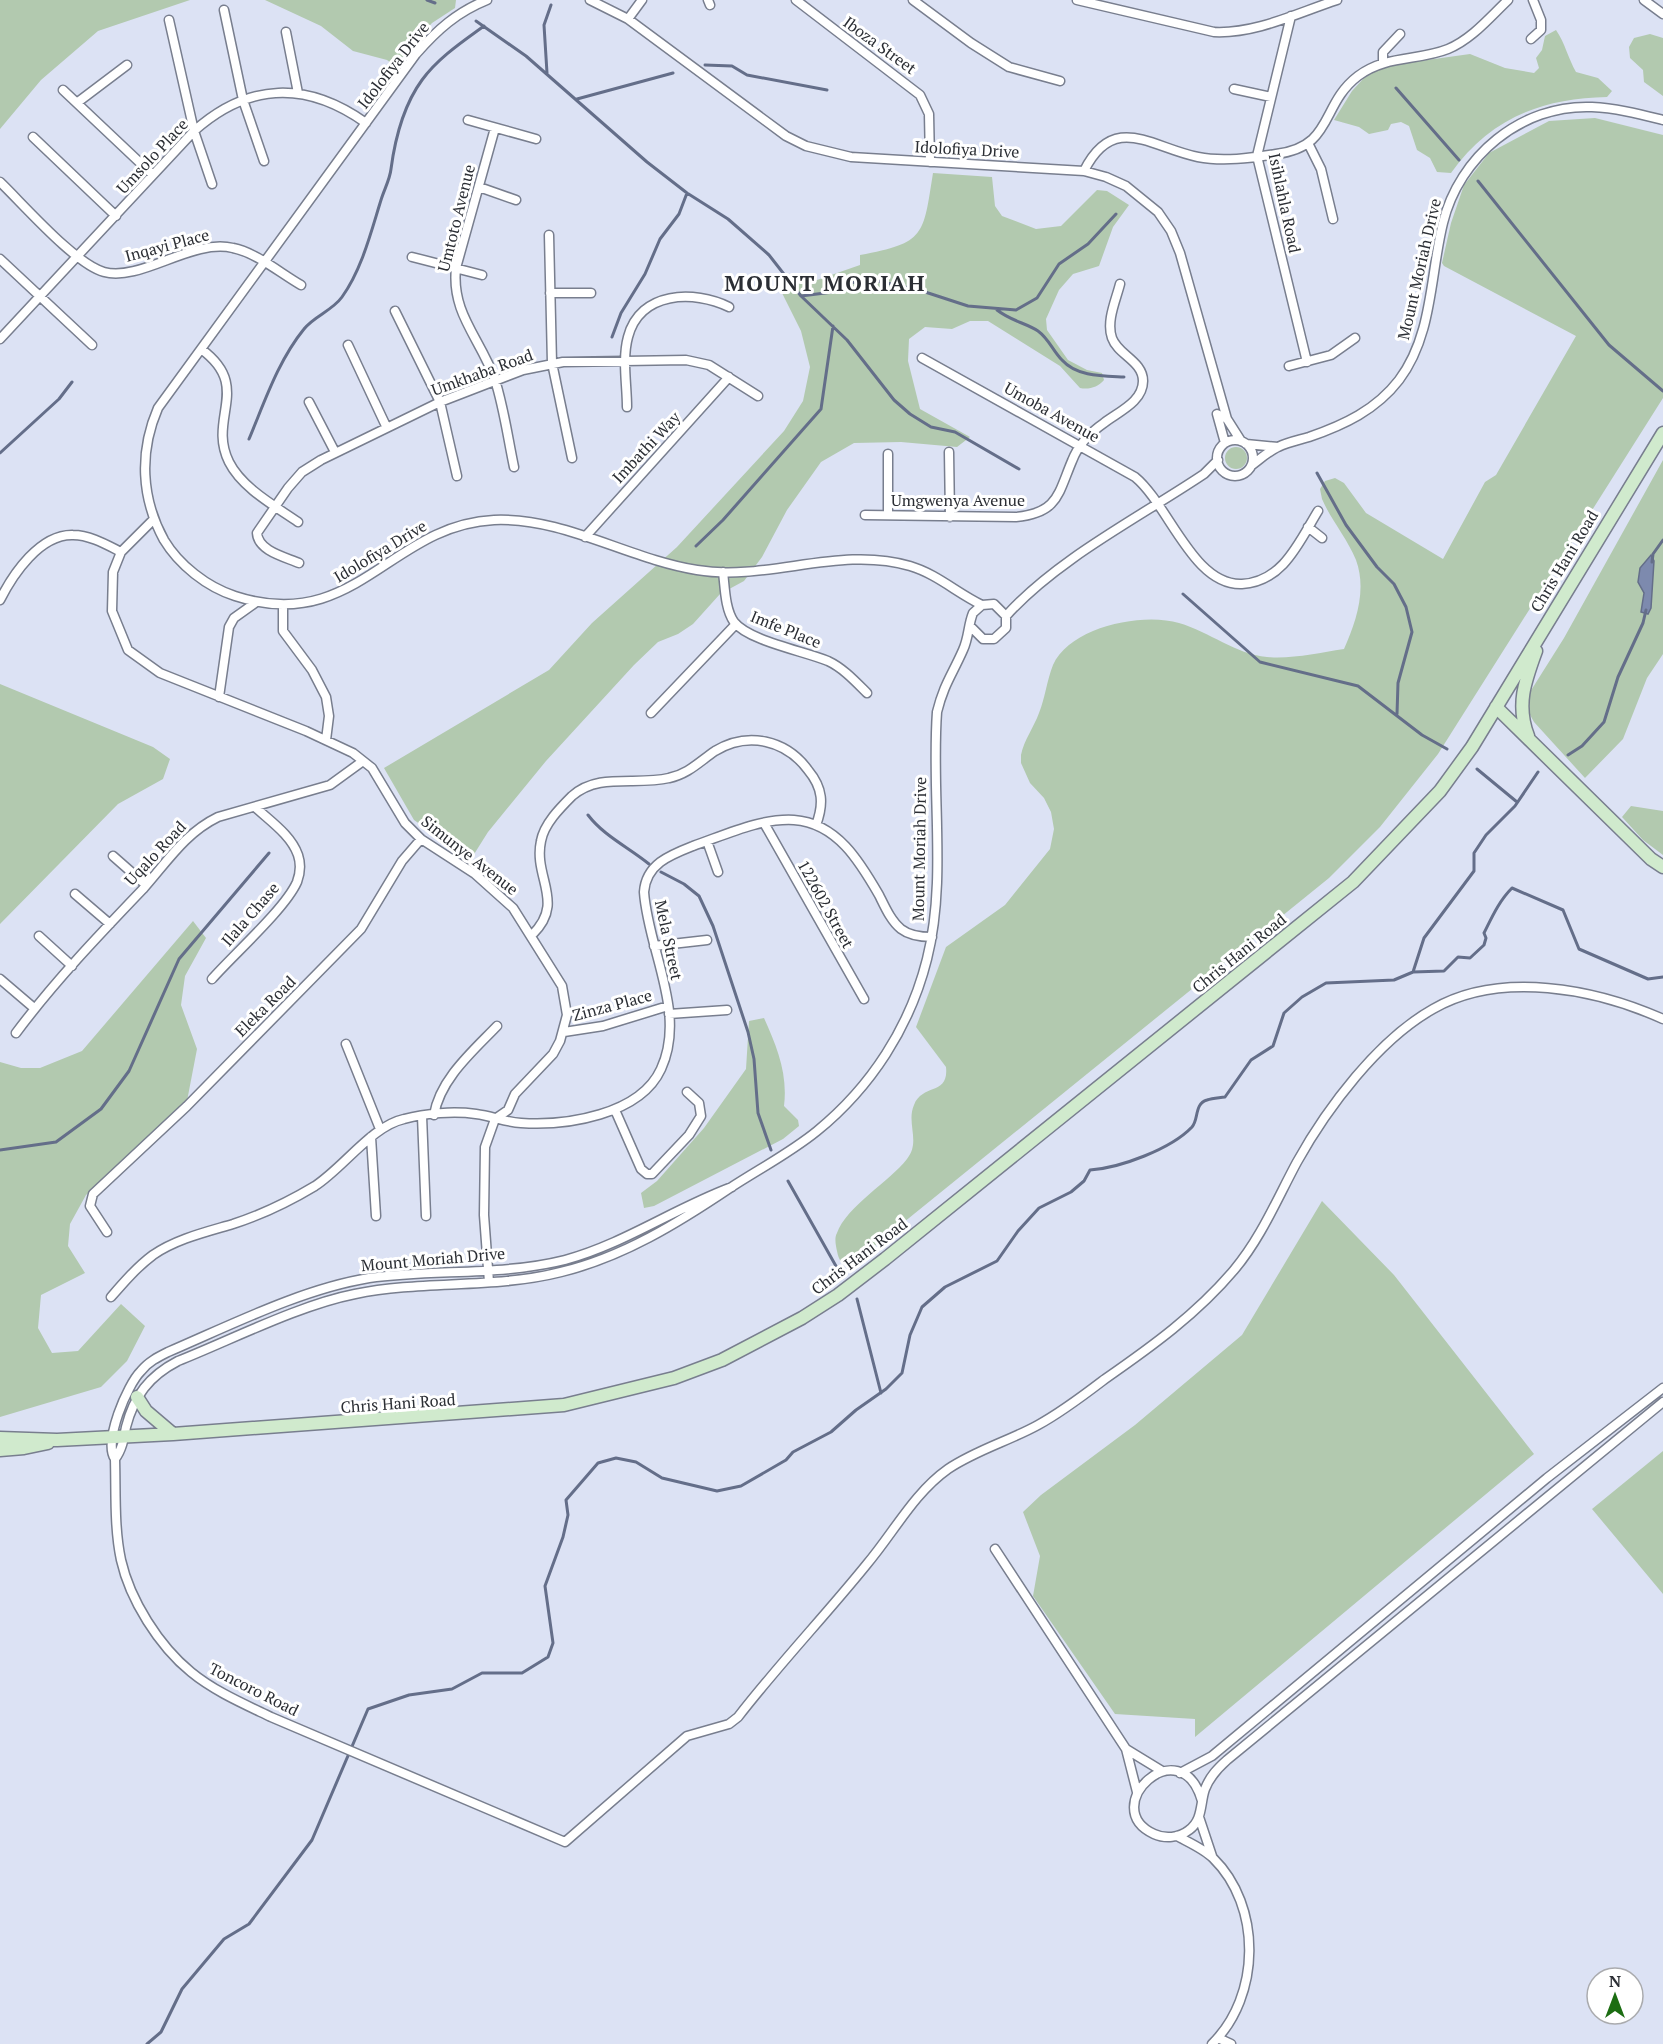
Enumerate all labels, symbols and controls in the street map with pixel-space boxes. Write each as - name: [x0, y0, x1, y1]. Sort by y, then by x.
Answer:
- street label: Iboza Street: [839, 11, 921, 79]
- street label: Idolofiya Drive: [352, 17, 434, 113]
- street label: Umsolo Place: [111, 114, 193, 198]
- street label: Idolofiya Drive: [914, 135, 1020, 163]
- street label: Isihlahla Road: [1264, 151, 1306, 255]
- street label: Umtoto Avenue: [432, 162, 480, 274]
- street label: Mount Moriah Drive: [1392, 196, 1446, 342]
- street label: Inqayi Place: [122, 223, 212, 267]
- district label: MOUNT MORIAH: [724, 268, 926, 297]
- street label: Umkhaba Road: [428, 343, 536, 401]
- street label: Umoba Avenue: [1000, 377, 1104, 447]
- street label: Imbathi Way: [607, 406, 685, 488]
- street label: Umgwenya Avenue: [891, 489, 1025, 511]
- street label: Chris Hani Road: [1525, 506, 1603, 616]
- street label: Idolofiya Drive: [329, 515, 431, 587]
- street label: Imfe Place: [747, 605, 825, 653]
- street label: Mount Moriah Drive: [907, 777, 931, 921]
- street label: Simunye Avenue: [417, 810, 523, 900]
- street label: Uqalo Road: [119, 816, 191, 890]
- street label: 122602 Street: [793, 856, 859, 952]
- street label: Ilala Chase: [216, 877, 284, 951]
- street label: Mela Street: [650, 898, 688, 982]
- street label: Chris Hani Road: [1187, 908, 1291, 998]
- street label: Eleka Road: [230, 971, 300, 1041]
- street label: Zinza Place: [570, 984, 654, 1026]
- street label: Chris Hani Road: [806, 1213, 912, 1299]
- street label: Mount Moriah Drive: [360, 1242, 506, 1276]
- street label: Chris Hani Road: [340, 1388, 456, 1418]
- street label: Toncoro Road: [205, 1657, 303, 1721]
- north arrow: [1585, 1966, 1645, 2026]
- text: N: [1609, 1970, 1621, 1992]

